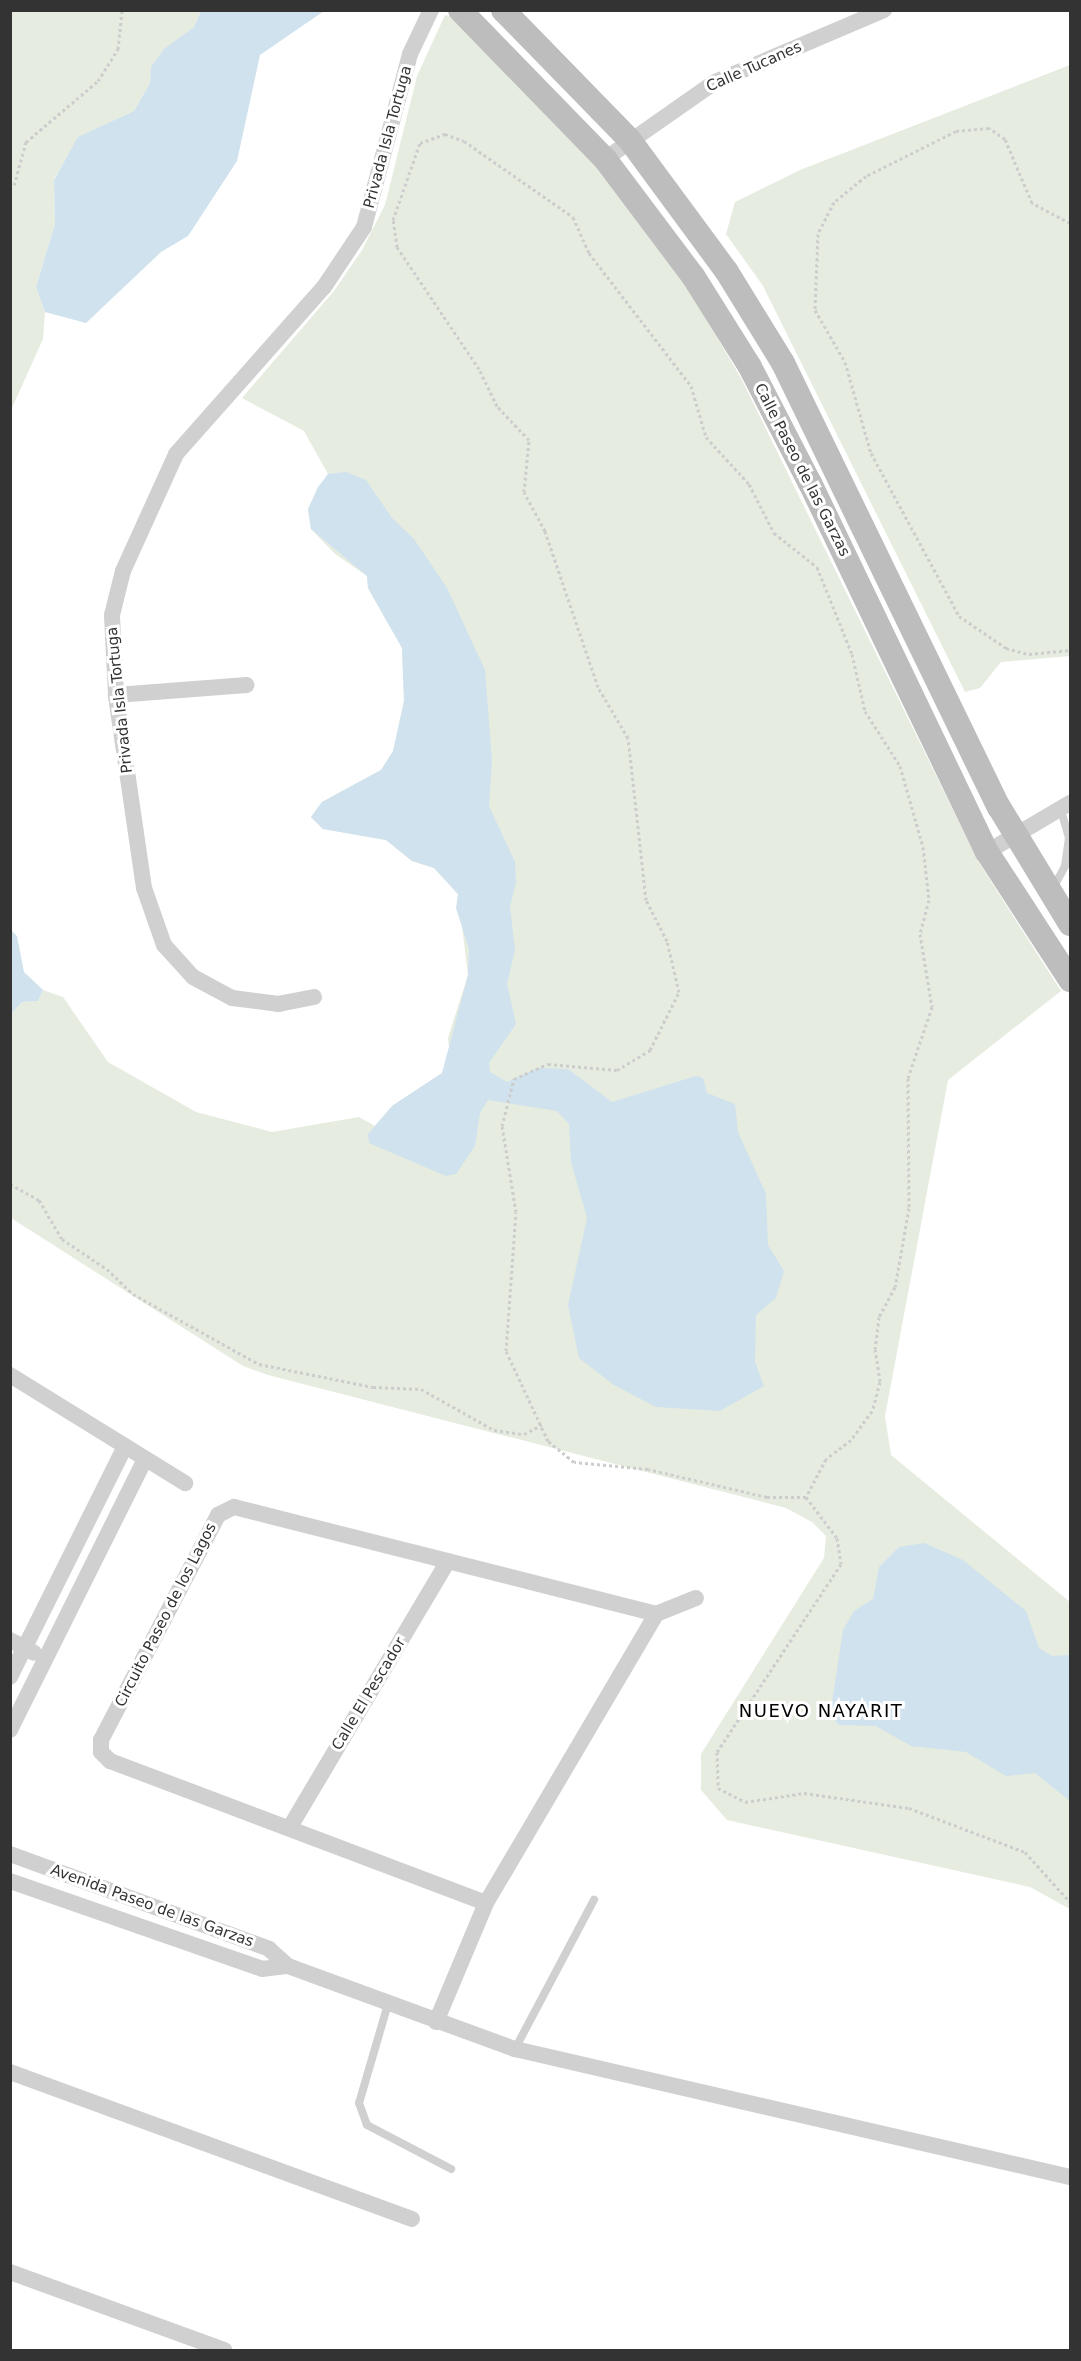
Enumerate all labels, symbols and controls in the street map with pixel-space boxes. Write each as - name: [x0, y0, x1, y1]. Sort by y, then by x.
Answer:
- street label: Calle Tucanes: [704, 38, 804, 96]
- street label: Privada Isla Tortuga: [360, 64, 416, 210]
- street label: Calle Paseo de las Garzas: [750, 380, 854, 560]
- street label: Privada Isla Tortuga: [103, 626, 137, 774]
- street label: Circuito Paseo de los Lagos: [112, 1520, 220, 1710]
- street label: Calle El Pescador: [328, 1634, 410, 1754]
- district label: NUEVO NAYARIT: [739, 1700, 903, 1722]
- street label: Avenida Paseo de las Garzas: [48, 1861, 256, 1951]

